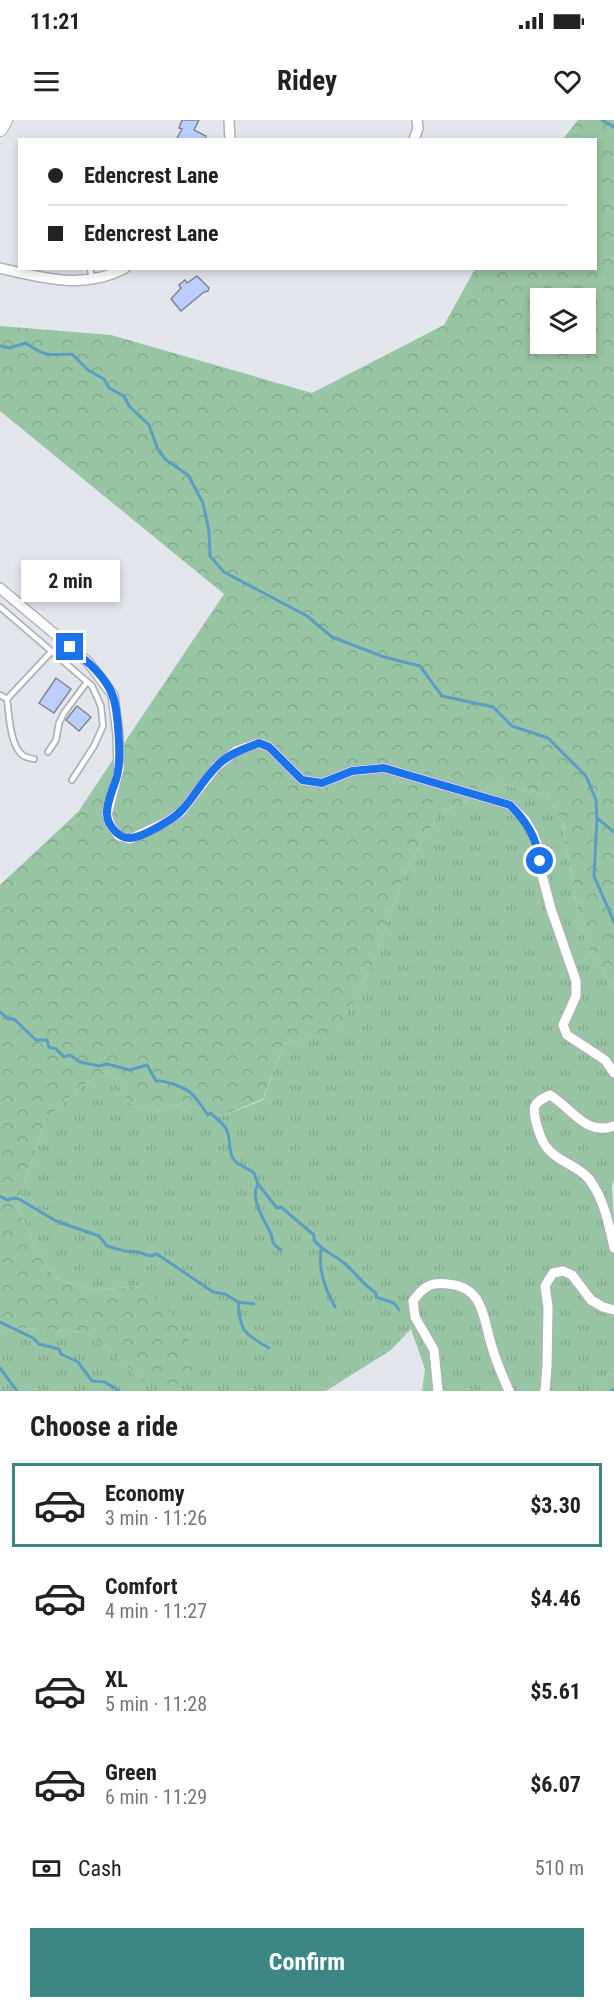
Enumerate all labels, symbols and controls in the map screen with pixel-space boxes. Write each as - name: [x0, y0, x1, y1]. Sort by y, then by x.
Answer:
- text: 11:21: [30, 9, 81, 34]
- icon: menu: [30, 65, 63, 98]
- text: Ridey: [277, 65, 337, 97]
- icon: heart: [551, 65, 584, 98]
- text: Edencrest Lane: [84, 163, 219, 188]
- text: Edencrest Lane: [84, 221, 219, 246]
- map controls: [530, 288, 596, 354]
- button: layers: [530, 288, 596, 354]
- callout: 2 min: [20, 560, 119, 602]
- text: 2 min: [48, 569, 93, 593]
- route end: [56, 633, 83, 660]
- route start: [526, 847, 553, 874]
- text: Choose a ride: [30, 1411, 178, 1443]
- icon: car: [33, 1478, 87, 1532]
- text: Economy: [105, 1481, 185, 1506]
- text: $3.30: [530, 1493, 581, 1518]
- text: 3 min · 11:26: [105, 1506, 207, 1530]
- icon: car: [33, 1571, 87, 1625]
- text: Comfort: [105, 1574, 178, 1599]
- text: $4.46: [530, 1586, 581, 1611]
- text: 4 min · 11:27: [105, 1599, 207, 1623]
- icon: car: [33, 1664, 87, 1718]
- text: XL: [105, 1667, 128, 1692]
- text: $5.61: [530, 1679, 581, 1704]
- text: 5 min · 11:28: [105, 1692, 207, 1716]
- icon: car: [33, 1757, 87, 1811]
- text: Green: [105, 1760, 157, 1785]
- text: $6.07: [530, 1772, 581, 1797]
- text: 6 min · 11:29: [105, 1785, 207, 1809]
- icon: cash: [30, 1852, 63, 1885]
- text: Cash: [78, 1856, 122, 1881]
- text: 510 m: [535, 1856, 584, 1880]
- button: Confirm: [30, 1928, 584, 1997]

